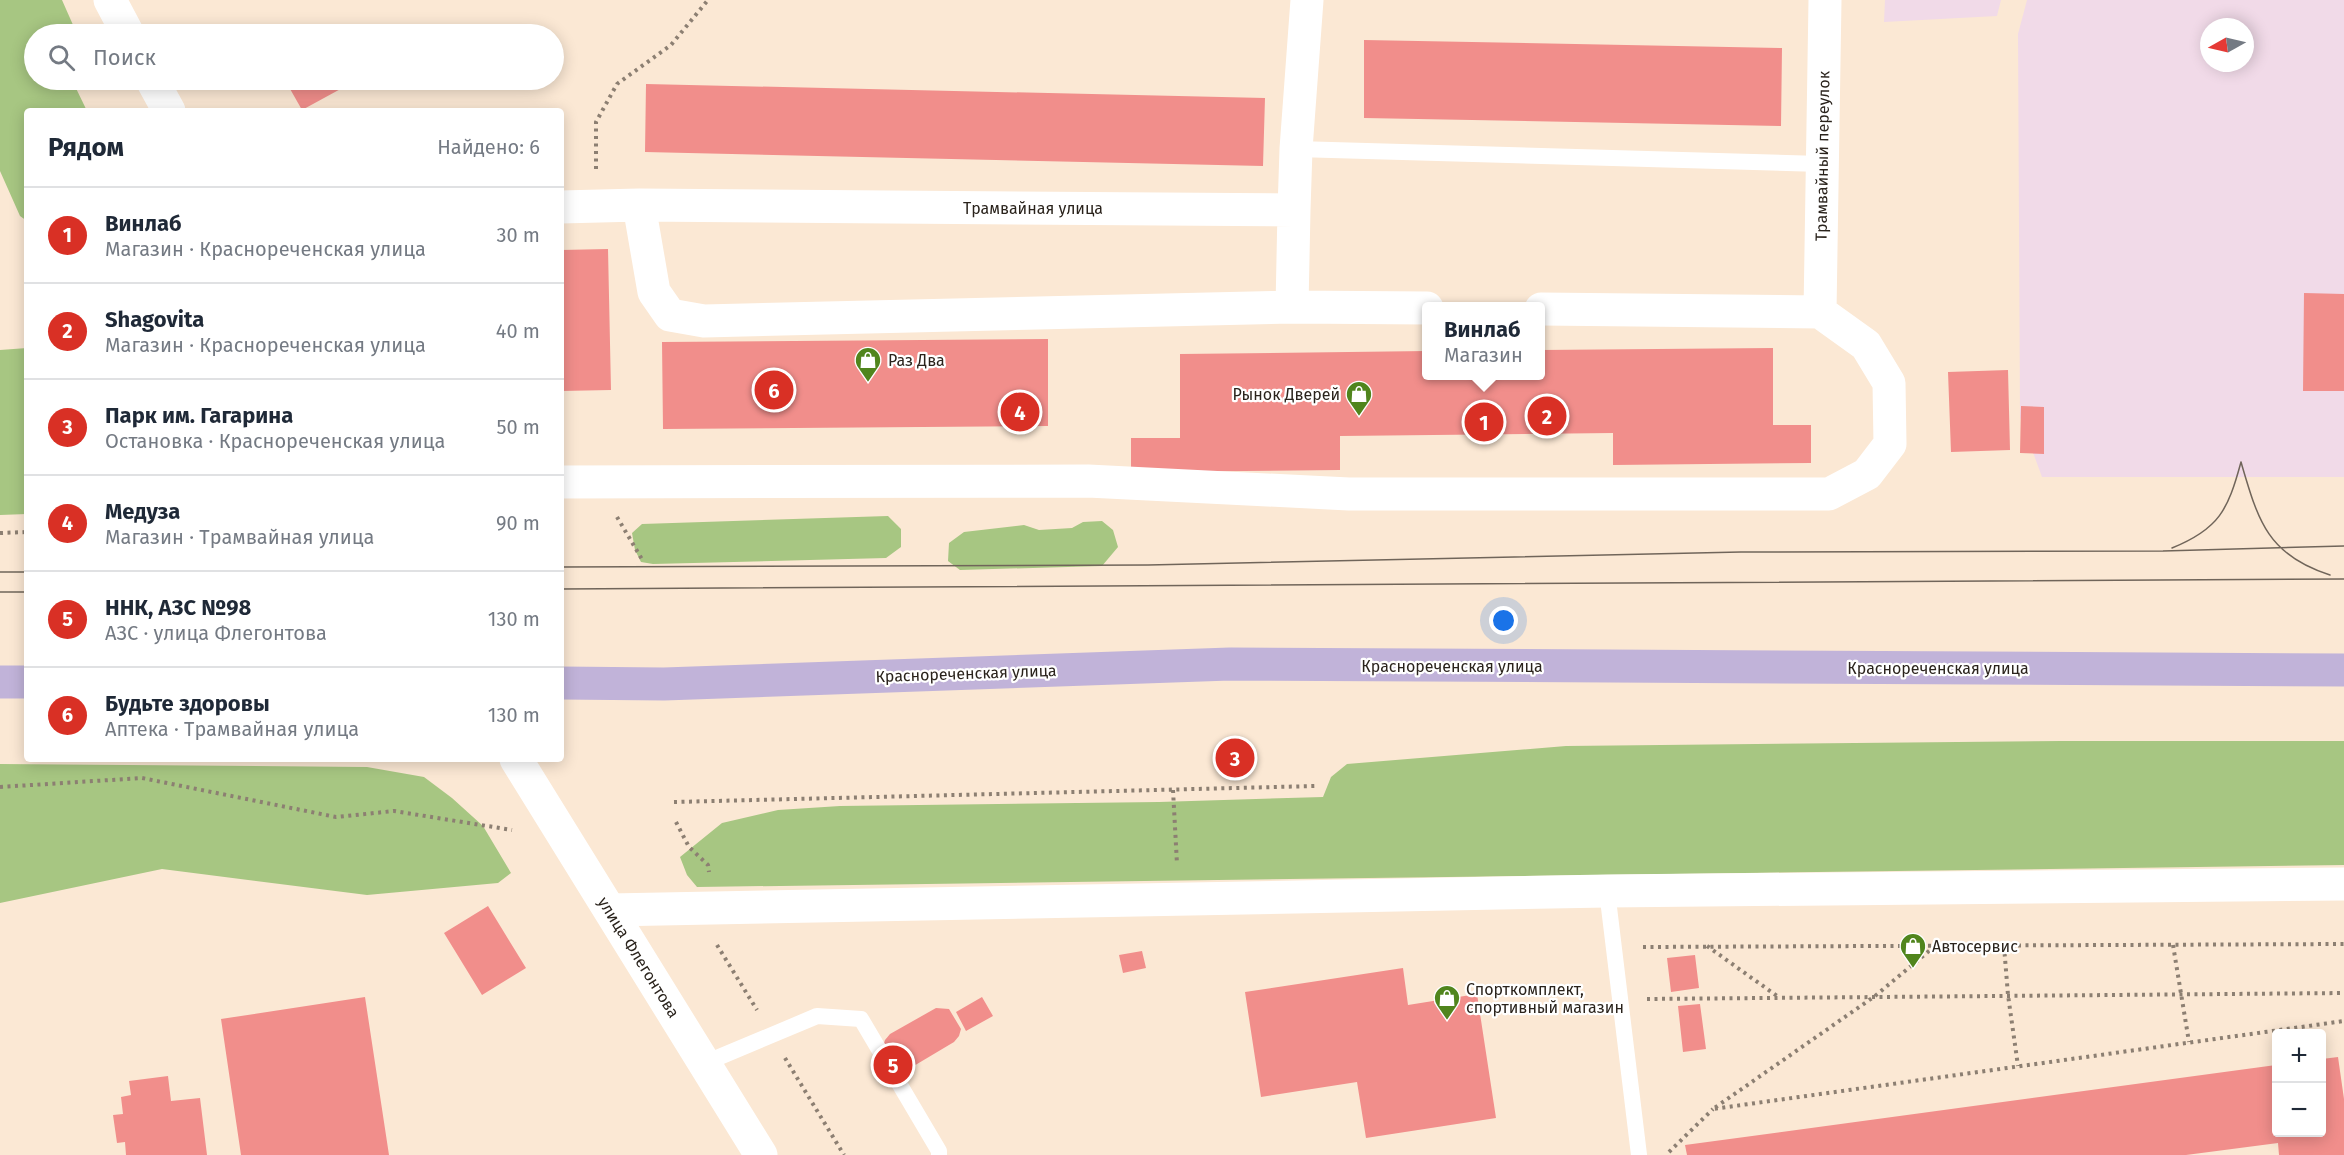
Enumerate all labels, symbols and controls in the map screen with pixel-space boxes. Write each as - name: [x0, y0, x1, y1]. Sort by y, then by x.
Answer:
- north arrow: [2200, 18, 2254, 72]
- search box: [24, 24, 564, 90]
- icon: search: [45, 41, 78, 74]
- text: Поиск: [93, 44, 156, 71]
- street label: Трамвайный переулок: [1812, 70, 1833, 241]
- text: Рядом: [48, 132, 124, 163]
- text: Найдено: 6: [437, 135, 540, 159]
- street label: Трамвайная улица: [963, 199, 1103, 218]
- text: Винлаб: [105, 210, 182, 237]
- text: 1: [63, 223, 72, 247]
- text: 30 m: [496, 223, 540, 247]
- text: Магазин · Краснореченская улица: [105, 237, 426, 261]
- popup: [1422, 302, 1545, 380]
- text: Shagovita: [105, 306, 204, 333]
- text: Винлаб: [1444, 316, 1521, 343]
- text: 2: [62, 319, 73, 343]
- text: 40 m: [496, 319, 540, 343]
- text: Магазин · Краснореченская улица: [105, 333, 426, 357]
- text: Магазин: [1444, 343, 1523, 367]
- shop icon: Раз Два: [853, 345, 883, 383]
- place label: Раз Два: [888, 351, 945, 370]
- pin: 6: [754, 368, 794, 412]
- shop icon: Рынок Дверей: [1344, 379, 1374, 417]
- place label: Рынок Дверей: [1233, 385, 1340, 404]
- pin: 4: [1000, 390, 1040, 434]
- pin: 2: [1528, 394, 1566, 438]
- pin: 1: [1464, 400, 1504, 444]
- text: Парк им. Гагарина: [105, 402, 293, 429]
- text: 3: [62, 415, 73, 439]
- text: 50 m: [496, 415, 540, 439]
- text: Остановка · Краснореченская улица: [105, 429, 445, 453]
- text: Медуза: [105, 498, 180, 525]
- text: 4: [62, 511, 73, 535]
- text: 90 m: [496, 511, 540, 535]
- text: Магазин · Трамвайная улица: [105, 525, 374, 549]
- text: ННК, АЗС №98: [105, 594, 251, 621]
- your location: [1489, 606, 1518, 635]
- text: 5: [62, 607, 73, 631]
- text: 130 m: [488, 607, 540, 631]
- text: АЗС · улица Флегонтова: [105, 621, 327, 645]
- street label: Краснореченская улица: [1361, 657, 1543, 676]
- street label: Краснореченская улица: [1847, 659, 2029, 678]
- street label: Краснореченская улица: [875, 661, 1057, 686]
- text: Будьте здоровы: [105, 690, 270, 717]
- text: 6: [62, 703, 73, 727]
- text: 130 m: [488, 703, 540, 727]
- text: Аптека · Трамвайная улица: [105, 717, 359, 741]
- pin: 3: [1216, 736, 1254, 780]
- street label: улица Флегонтова: [594, 893, 683, 1021]
- shop icon: Автосервис: [1898, 931, 1928, 969]
- place label: Автосервис: [1932, 937, 2018, 956]
- place label: Спорткомплект, спортивный магазин: [1466, 980, 1624, 1017]
- shop icon: Спорткомплект, спортивный магазин: [1432, 983, 1462, 1021]
- map controls: [2272, 1029, 2326, 1137]
- button: +: [2272, 1029, 2326, 1083]
- pin: 5: [874, 1042, 912, 1088]
- button: −: [2272, 1083, 2326, 1137]

